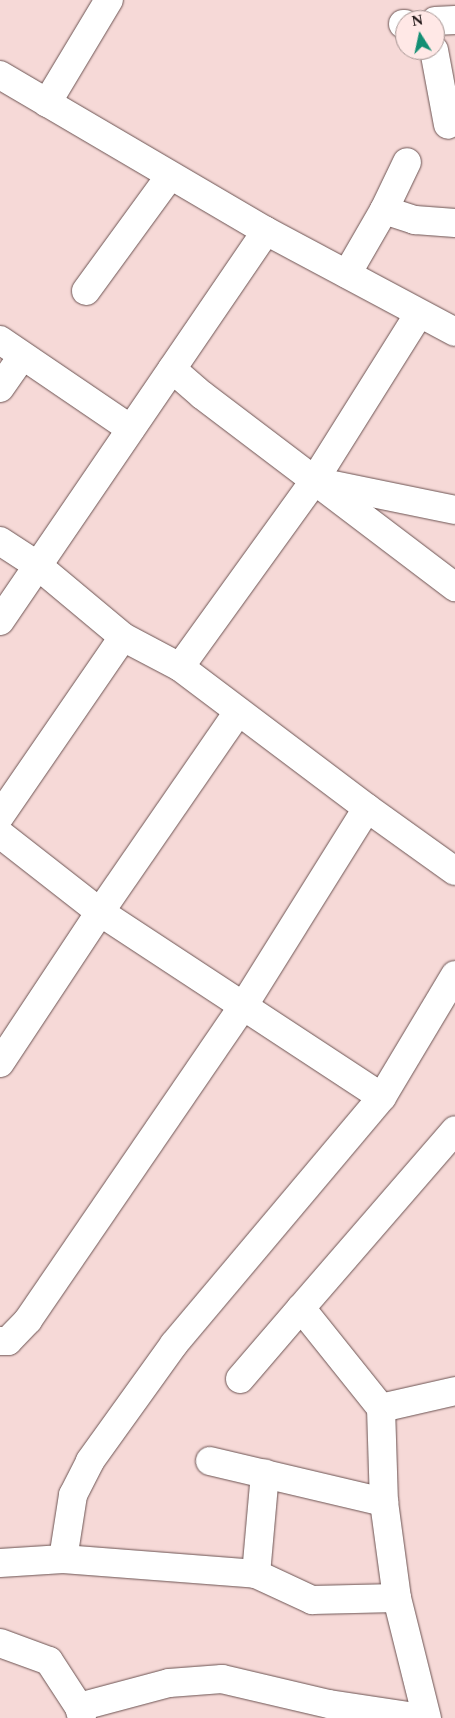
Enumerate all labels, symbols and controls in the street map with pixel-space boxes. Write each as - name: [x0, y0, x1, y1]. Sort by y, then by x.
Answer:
- text: N: [410, 9, 425, 32]
- north arrow: [395, 10, 445, 60]

